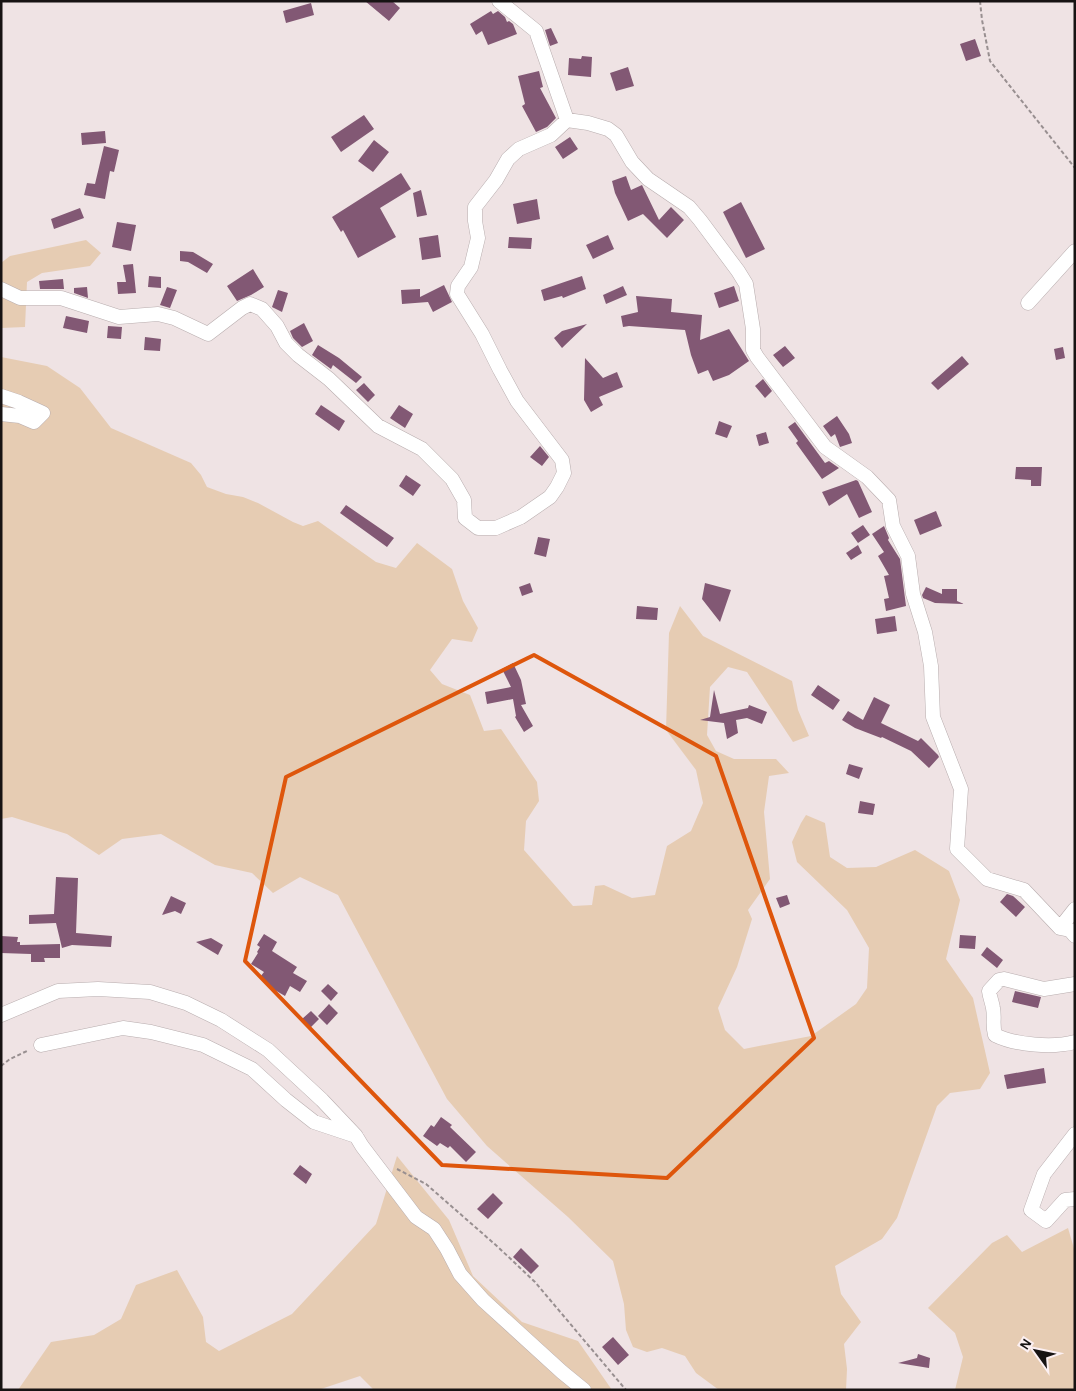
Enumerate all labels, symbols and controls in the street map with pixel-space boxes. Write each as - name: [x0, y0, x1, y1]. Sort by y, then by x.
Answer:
- north arrow: [1011, 1326, 1061, 1376]
- text: N: [1017, 1337, 1034, 1352]

